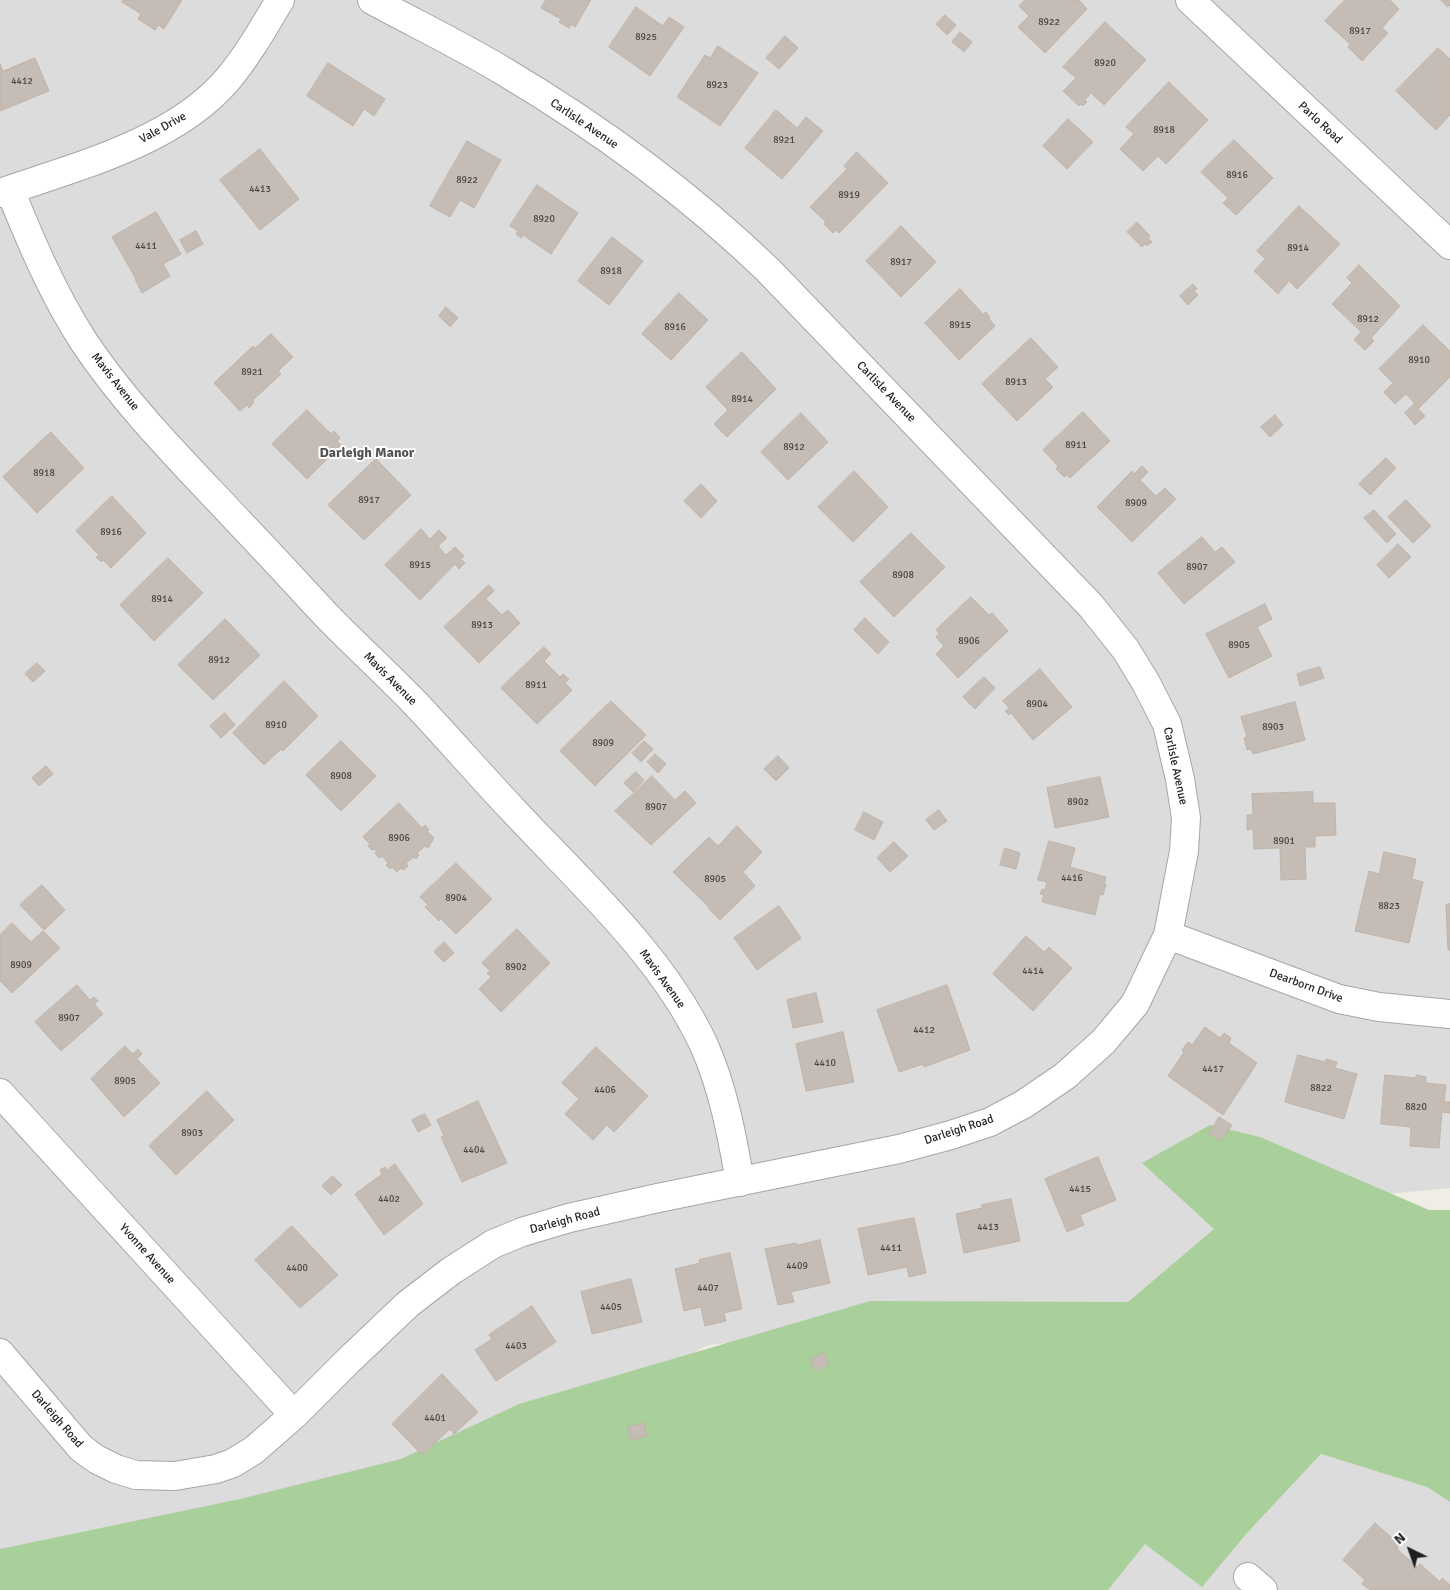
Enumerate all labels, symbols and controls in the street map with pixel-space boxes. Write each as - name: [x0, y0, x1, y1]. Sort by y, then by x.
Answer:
- house number: 8922: [1038, 16, 1060, 28]
- house number: 8917: [1349, 25, 1371, 37]
- house number: 8925: [635, 31, 657, 43]
- house number: 8920: [1094, 57, 1116, 69]
- house number: 4412: [11, 75, 33, 87]
- house number: 8923: [706, 79, 728, 91]
- street label: Carlisle Avenue: [547, 96, 621, 152]
- street label: Parlo Road: [1295, 99, 1345, 147]
- street label: Vale Drive: [137, 109, 189, 147]
- house number: 8918: [1153, 124, 1175, 136]
- house number: 8921: [773, 134, 795, 146]
- house number: 8916: [1226, 169, 1248, 181]
- house number: 8922: [456, 174, 478, 186]
- house number: 4413: [249, 183, 271, 195]
- house number: 8919: [838, 189, 860, 201]
- house number: 8920: [533, 213, 555, 225]
- house number: 4411: [135, 240, 157, 252]
- house number: 8914: [1287, 242, 1309, 254]
- house number: 8917: [890, 256, 912, 268]
- house number: 8918: [600, 265, 622, 277]
- house number: 8912: [1357, 313, 1379, 325]
- house number: 8915: [949, 319, 971, 331]
- house number: 8916: [664, 321, 686, 333]
- street label: Mavis Avenue: [88, 350, 142, 414]
- house number: 8910: [1408, 354, 1430, 366]
- street label: Carlisle Avenue: [853, 359, 919, 425]
- house number: 8921: [241, 366, 263, 378]
- house number: 8913: [1005, 376, 1027, 388]
- house number: 8914: [731, 393, 753, 405]
- house number: 8911: [1065, 439, 1087, 451]
- house number: 8912: [783, 441, 805, 453]
- district label: Darleigh Manor: [320, 445, 414, 461]
- house number: 8918: [33, 467, 55, 479]
- house number: 8917: [358, 494, 380, 506]
- house number: 8909: [1125, 497, 1147, 509]
- house number: 8916: [100, 526, 122, 538]
- house number: 8915: [409, 559, 431, 571]
- house number: 8907: [1186, 561, 1208, 573]
- house number: 8908: [892, 569, 914, 581]
- house number: 8914: [151, 593, 173, 605]
- house number: 8913: [471, 619, 493, 631]
- house number: 8906: [958, 635, 980, 647]
- house number: 8905: [1228, 639, 1250, 651]
- street label: Mavis Avenue: [360, 649, 420, 709]
- house number: 8912: [208, 654, 230, 666]
- house number: 8911: [525, 679, 547, 691]
- house number: 8904: [1026, 698, 1048, 710]
- house number: 8910: [265, 719, 287, 731]
- house number: 8903: [1262, 721, 1284, 733]
- street label: Carlisle Avenue: [1160, 726, 1190, 806]
- house number: 8909: [592, 737, 614, 749]
- house number: 8908: [330, 770, 352, 782]
- house number: 8902: [1067, 796, 1089, 808]
- house number: 8907: [645, 801, 667, 813]
- house number: 8906: [388, 832, 410, 844]
- house number: 8901: [1273, 835, 1295, 847]
- house number: 4416: [1061, 872, 1083, 884]
- house number: 8905: [704, 873, 726, 885]
- house number: 8904: [445, 892, 467, 904]
- house number: 8823: [1378, 900, 1400, 912]
- street label: Mavis Avenue: [636, 947, 688, 1011]
- house number: 8909: [10, 959, 32, 971]
- house number: 8902: [505, 961, 527, 973]
- house number: 4414: [1022, 965, 1044, 977]
- street label: Dearborn Drive: [1267, 966, 1345, 1006]
- house number: 8907: [58, 1012, 80, 1024]
- house number: 4412: [913, 1024, 935, 1036]
- house number: 4410: [814, 1057, 836, 1069]
- house number: 4417: [1202, 1063, 1224, 1075]
- house number: 8905: [114, 1075, 136, 1087]
- house number: 8822: [1310, 1082, 1332, 1094]
- house number: 4406: [594, 1084, 616, 1096]
- house number: 8820: [1405, 1101, 1427, 1113]
- street label: Darleigh Road: [923, 1112, 995, 1148]
- house number: 8903: [181, 1127, 203, 1139]
- house number: 4404: [463, 1144, 485, 1156]
- house number: 4415: [1069, 1183, 1091, 1195]
- house number: 4402: [378, 1193, 400, 1205]
- street label: Darleigh Road: [528, 1205, 602, 1237]
- street label: Yvonne Avenue: [116, 1221, 178, 1287]
- house number: 4413: [977, 1221, 999, 1233]
- house number: 4411: [880, 1242, 902, 1254]
- house number: 4409: [786, 1260, 808, 1272]
- house number: 4400: [286, 1262, 308, 1274]
- house number: 4407: [697, 1282, 719, 1294]
- house number: 4405: [600, 1301, 622, 1313]
- house number: 4403: [505, 1340, 527, 1352]
- street label: Darleigh Road: [28, 1387, 86, 1451]
- house number: 4401: [424, 1412, 446, 1424]
- north arrow: [1385, 1525, 1435, 1575]
- text: N: [1390, 1529, 1409, 1548]

